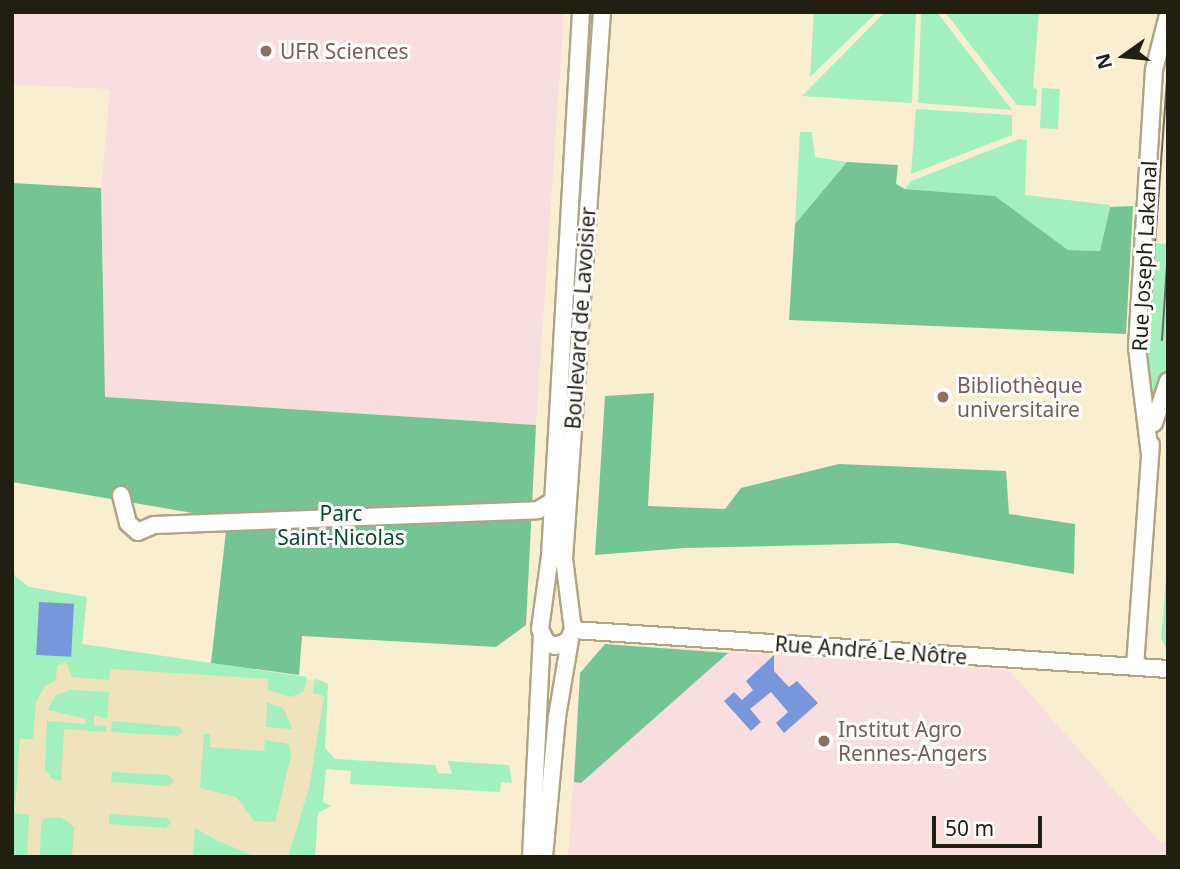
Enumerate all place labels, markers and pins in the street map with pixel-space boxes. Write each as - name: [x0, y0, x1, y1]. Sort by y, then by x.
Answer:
- place label: UFR Sciences: [280, 38, 409, 64]
- marker: UFR Sciences: [258, 43, 274, 59]
- place label: Bibliothèque universitaire: [957, 372, 1083, 422]
- marker: Bibliothèque universitaire: [935, 389, 951, 405]
- place label: Institut Agro Rennes-Angers: [838, 716, 987, 766]
- marker: Institut Agro Rennes-Angers: [816, 733, 832, 749]

